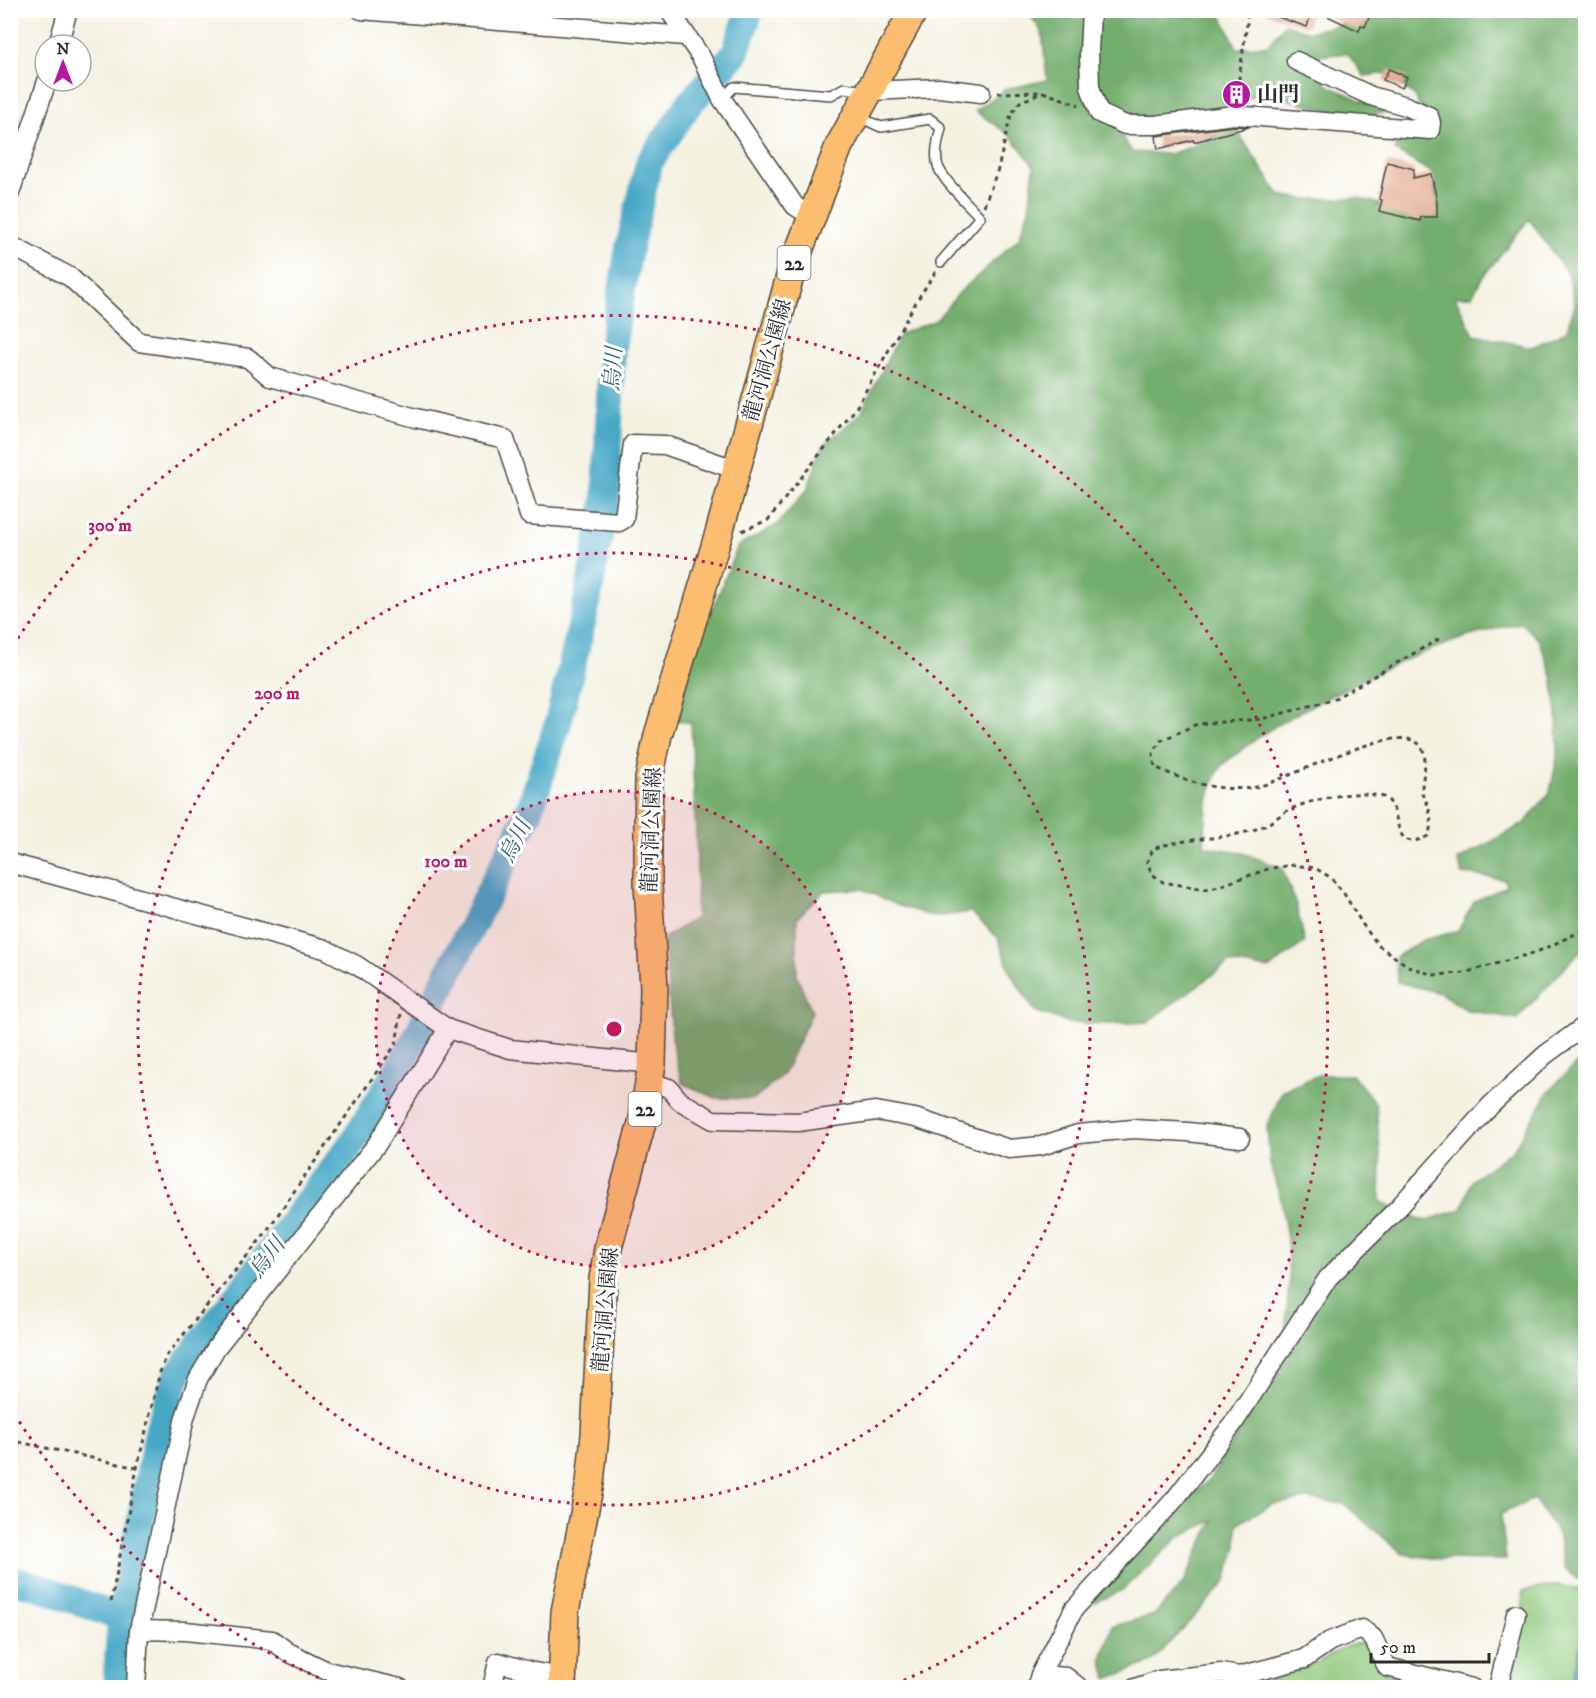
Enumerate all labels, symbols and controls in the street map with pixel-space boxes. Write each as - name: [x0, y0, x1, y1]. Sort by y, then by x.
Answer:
- north arrow: [33, 33, 93, 93]
- text: N: [56, 39, 70, 59]
- building icon: 山門: [1220, 78, 1252, 110]
- place label: 山門: [1257, 82, 1299, 108]
- road number: 22: [778, 246, 810, 280]
- street label: 龍河洞公園線: [738, 296, 798, 424]
- water label: 烏川: [598, 344, 629, 392]
- text: 300 m: [88, 515, 132, 537]
- text: 200 m: [254, 683, 300, 705]
- street label: 龍河洞公園線: [637, 767, 667, 893]
- water label: 烏川: [494, 814, 538, 867]
- text: 100 m: [424, 851, 468, 873]
- centre of rings: [604, 1019, 624, 1039]
- road number: 22: [628, 1092, 662, 1126]
- water label: 烏川: [243, 1231, 292, 1284]
- street label: 龍河洞公園線: [588, 1246, 624, 1374]
- scale bar: [1371, 1626, 1490, 1664]
- text: 50 m: [1380, 1637, 1416, 1659]

